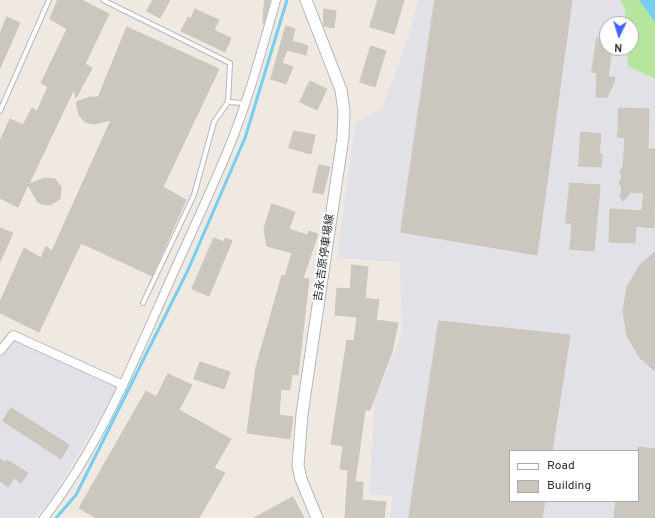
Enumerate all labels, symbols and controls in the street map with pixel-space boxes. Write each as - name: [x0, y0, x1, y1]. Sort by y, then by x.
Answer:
- north arrow: [599, 16, 639, 56]
- text: N: [614, 40, 623, 54]
- street label: 吉永吉原停車場線: [312, 214, 338, 302]
- legend: [509, 450, 639, 502]
- text: Road: [547, 458, 575, 474]
- text: Building: [547, 478, 591, 494]

